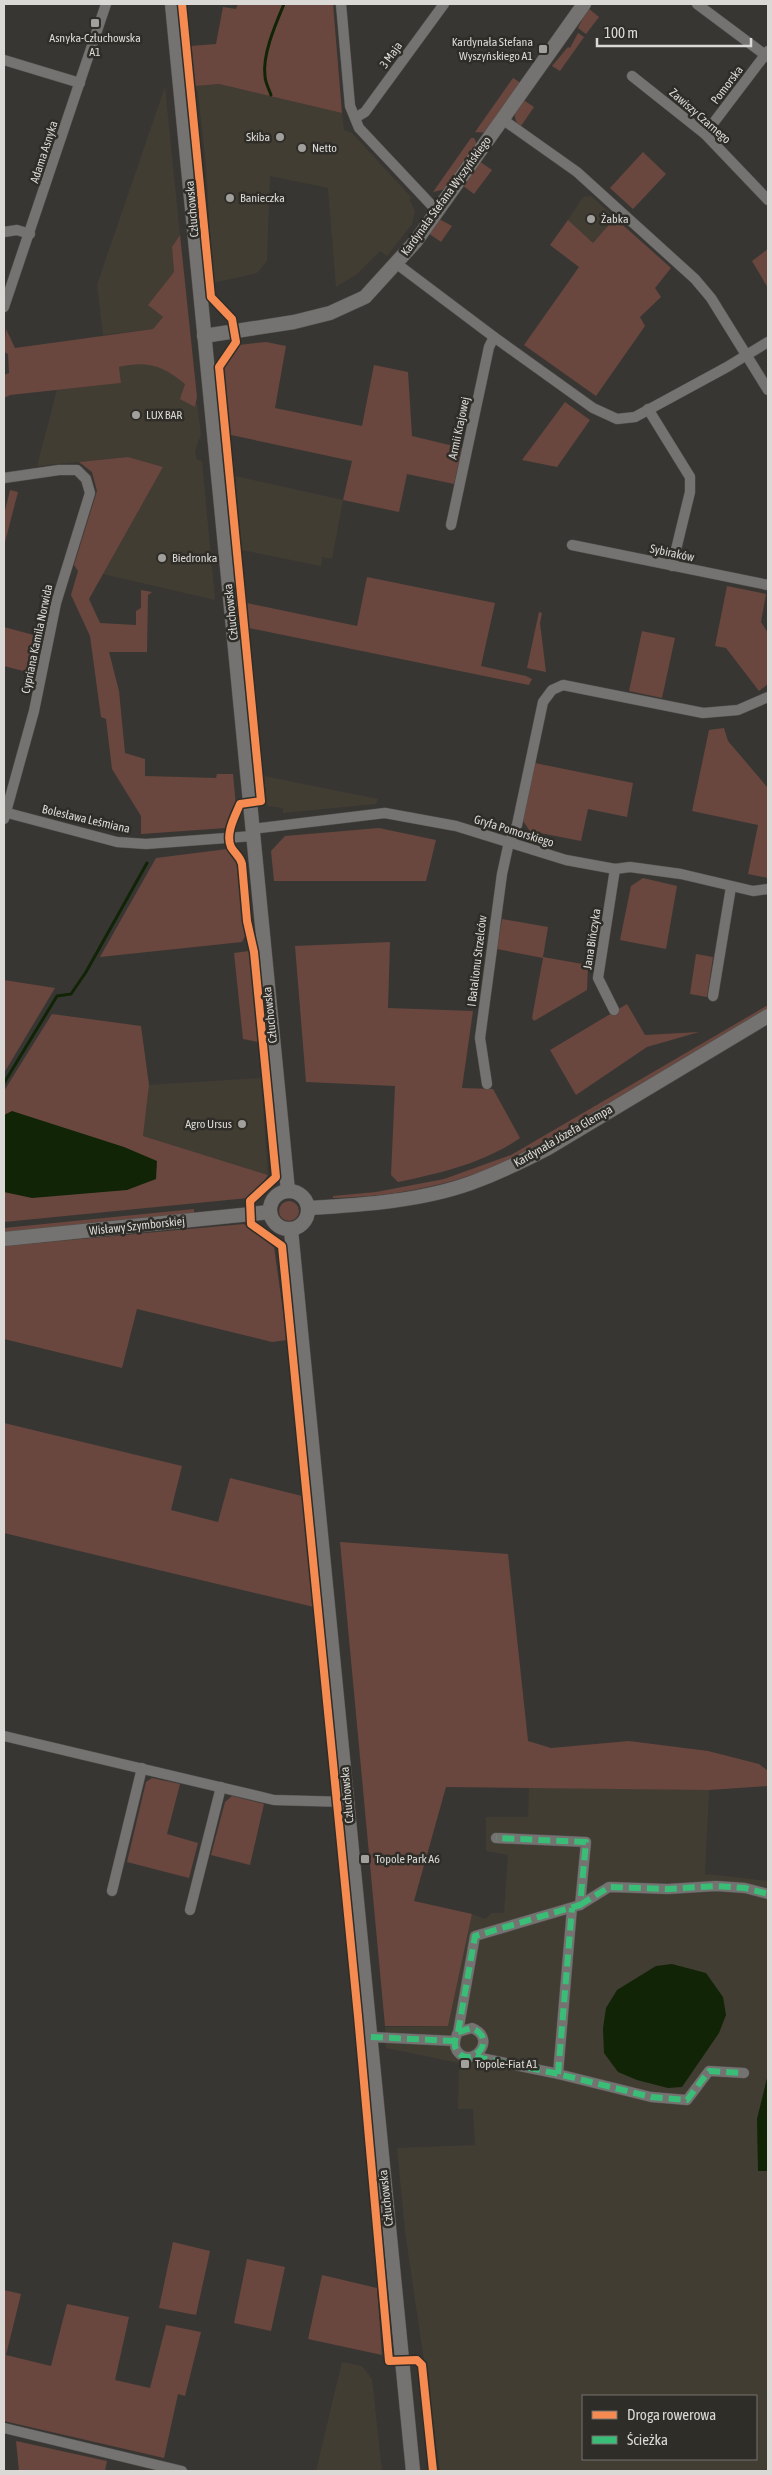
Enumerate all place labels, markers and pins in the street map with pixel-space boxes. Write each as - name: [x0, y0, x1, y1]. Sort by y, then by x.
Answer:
- marker: Asnyka-Człuchowska A1: [89, 17, 101, 29]
- place label: Asnyka-Człuchowska A1: [49, 31, 141, 59]
- place label: Kardynała Stefana Wyszyńskiego A1: [452, 35, 533, 63]
- marker: Kardynała Stefana Wyszyńskiego A1: [537, 43, 549, 55]
- place label: Skiba: [246, 130, 270, 144]
- marker: Skiba: [274, 131, 286, 143]
- place label: Netto: [312, 141, 337, 155]
- marker: Netto: [296, 142, 308, 154]
- place label: Banieczka: [240, 191, 285, 205]
- marker: Banieczka: [224, 192, 236, 204]
- place label: Żabka: [601, 212, 629, 226]
- marker: Żabka: [585, 213, 597, 225]
- place label: LUX BAR: [146, 408, 182, 422]
- marker: LUX BAR: [130, 409, 142, 421]
- place label: Biedronka: [172, 551, 217, 565]
- marker: Biedronka: [156, 552, 168, 564]
- place label: Agro Ursus: [185, 1117, 232, 1131]
- marker: Agro Ursus: [236, 1118, 248, 1130]
- place label: Topole Park A6: [375, 1852, 440, 1866]
- marker: Topole Park A6: [359, 1853, 371, 1865]
- place label: Topole-Fiat A1: [475, 2057, 538, 2071]
- marker: Topole-Fiat A1: [459, 2058, 471, 2070]

